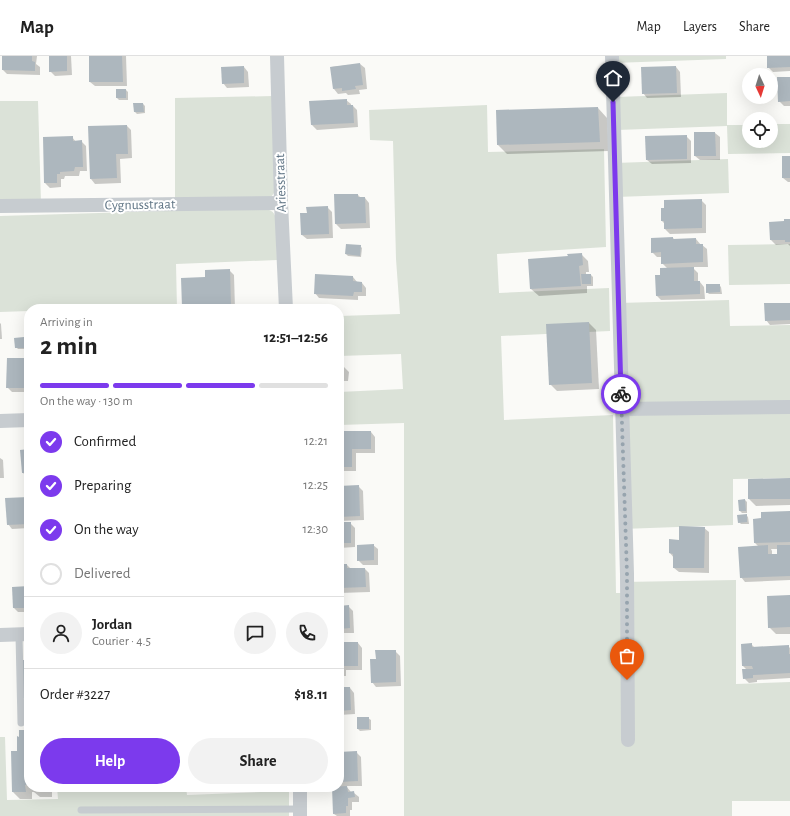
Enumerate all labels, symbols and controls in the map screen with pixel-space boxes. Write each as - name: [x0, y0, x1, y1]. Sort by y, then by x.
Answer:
- text: Map: [20, 18, 54, 37]
- text: Map: [636, 20, 661, 34]
- text: Layers: [683, 20, 717, 34]
- text: Share: [739, 20, 770, 34]
- pin: [596, 61, 630, 102]
- icon: home: [602, 67, 624, 89]
- north arrow: [742, 68, 778, 104]
- map controls: [742, 68, 778, 148]
- button: locate: [742, 112, 778, 148]
- street label: Ariesstraat: [273, 153, 289, 213]
- street label: Cygnusstraat: [105, 197, 176, 213]
- text: Arriving in: [40, 316, 93, 329]
- text: 12:51–12:56: [264, 330, 328, 345]
- text: 2 min: [40, 333, 98, 359]
- courier: [601, 374, 641, 414]
- icon: bike: [610, 383, 632, 405]
- text: On the way · 130 m: [40, 395, 133, 408]
- icon: check: [40, 431, 62, 453]
- text: Confirmed: [74, 434, 136, 449]
- text: 12:21: [304, 435, 328, 448]
- icon: check: [40, 475, 62, 497]
- text: Preparing: [74, 478, 131, 493]
- text: 12:25: [303, 479, 328, 492]
- icon: check: [40, 519, 62, 541]
- text: On the way: [74, 522, 139, 537]
- text: 12:30: [302, 523, 328, 536]
- text: Delivered: [74, 566, 131, 581]
- button: person: [40, 612, 82, 654]
- button: chat: [234, 612, 276, 654]
- button: phone: [286, 612, 328, 654]
- text: Jordan: [92, 617, 132, 632]
- text: Courier · 4.5: [92, 635, 151, 648]
- pin: [610, 639, 644, 680]
- icon: bag: [616, 645, 638, 667]
- text: Order #3227: [40, 687, 110, 702]
- text: $18.11: [294, 687, 328, 702]
- button: Help: [40, 738, 180, 784]
- button: Share: [188, 738, 328, 784]

